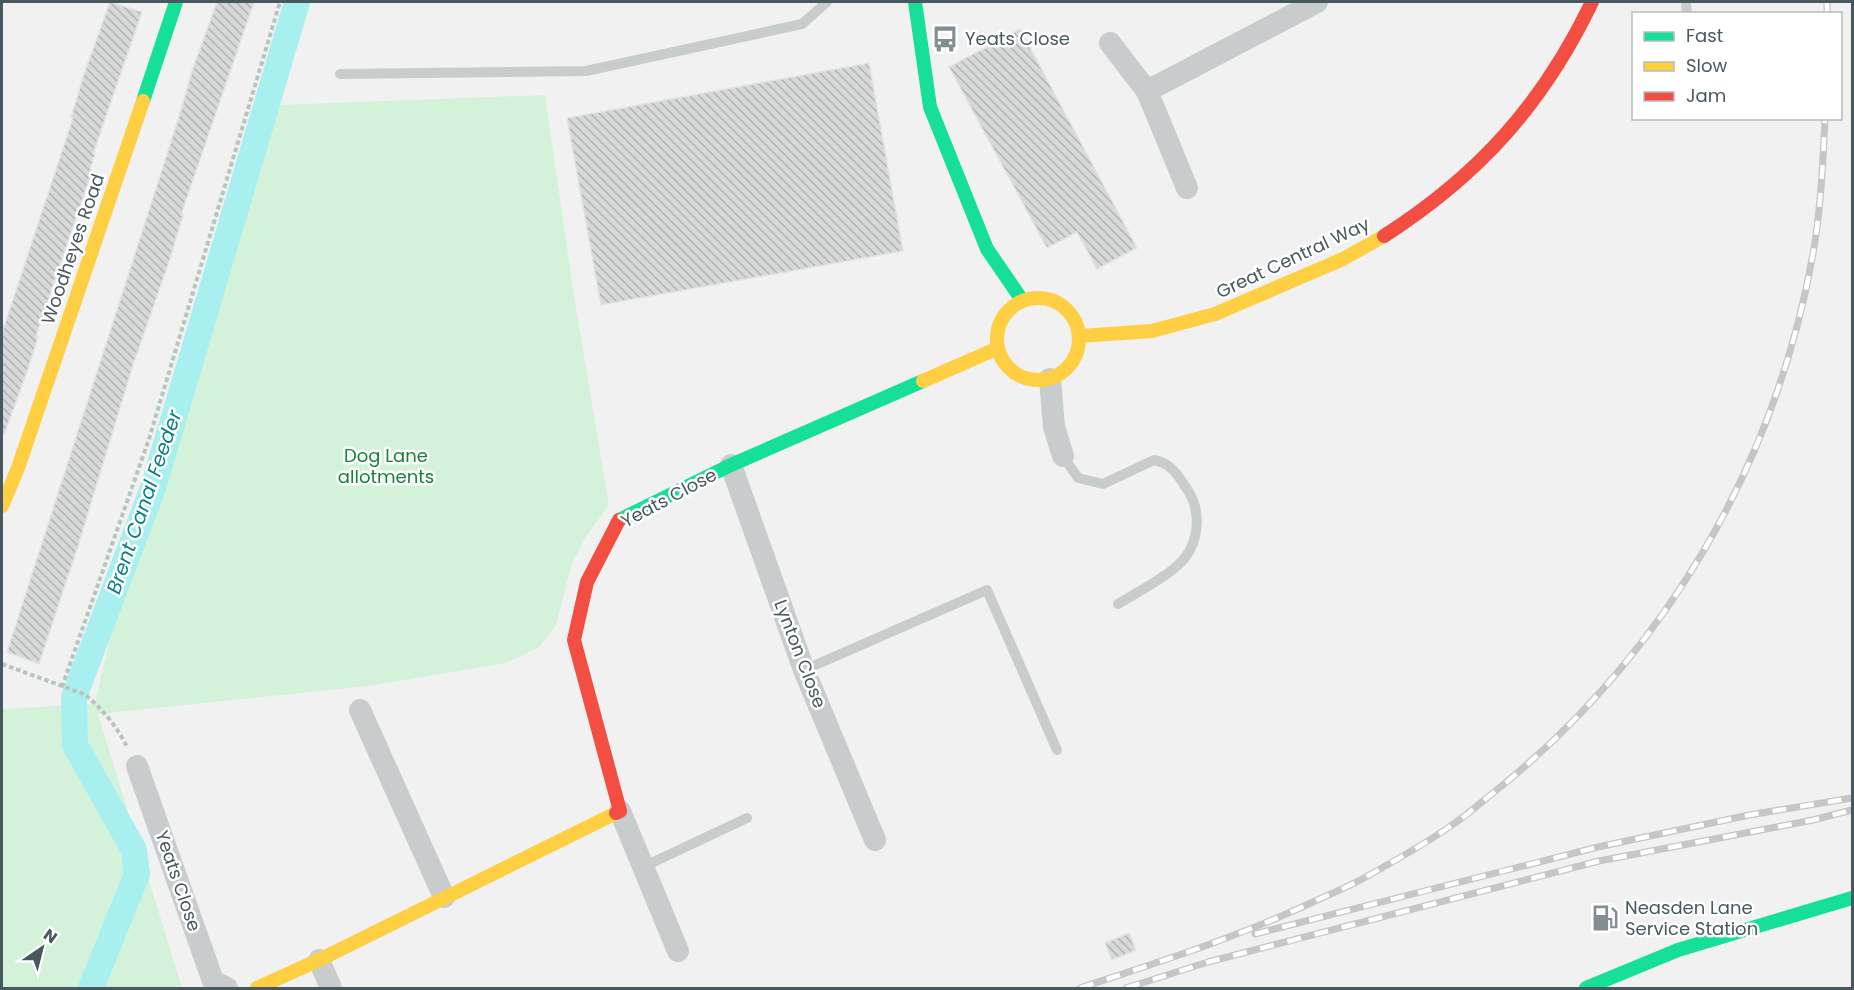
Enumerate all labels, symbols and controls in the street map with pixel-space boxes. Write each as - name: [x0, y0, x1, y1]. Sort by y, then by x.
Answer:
- legend: [1632, 12, 1842, 120]
- text: Fast: [1686, 23, 1723, 48]
- bus stop icon: Yeats Close: [930, 24, 960, 54]
- place label: Yeats Close: [965, 26, 1070, 51]
- text: Slow: [1686, 53, 1728, 78]
- text: Jam: [1686, 83, 1726, 108]
- street label: Woodheyes Road: [35, 170, 110, 327]
- street label: Great Central Way: [1212, 211, 1374, 304]
- water label: Brent Canal Feeder: [99, 406, 189, 598]
- park label: Dog Lane allotments: [338, 443, 434, 489]
- street label: Yeats Close: [617, 462, 721, 533]
- street label: Lynton Close: [768, 596, 833, 712]
- street label: Yeats Close: [150, 827, 207, 935]
- place label: Neasden Lane Service Station: [1625, 895, 1758, 941]
- fuel station icon: Neasden Lane Service Station: [1590, 903, 1620, 933]
- north arrow: [12, 918, 72, 978]
- text: N: [39, 923, 62, 949]

